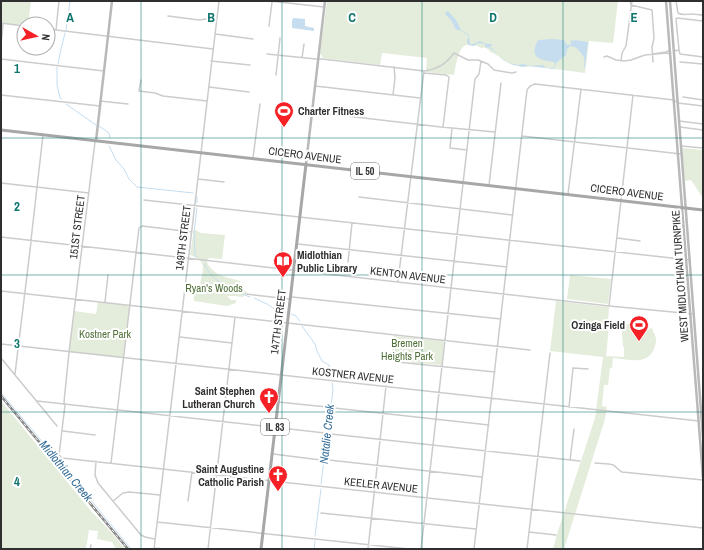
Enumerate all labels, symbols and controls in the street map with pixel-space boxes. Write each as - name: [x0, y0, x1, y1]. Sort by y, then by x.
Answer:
- text: A: [66, 9, 74, 26]
- text: B: [207, 9, 215, 26]
- text: C: [348, 9, 356, 26]
- text: D: [489, 9, 497, 26]
- text: E: [630, 9, 638, 26]
- north arrow: [16, 16, 56, 56]
- text: N: [39, 33, 53, 42]
- text: 1: [14, 60, 20, 77]
- sports icon: Charter Fitness: [273, 100, 295, 128]
- place label: Charter Fitness: [298, 104, 364, 118]
- street label: CICERO AVENUE: [268, 144, 342, 166]
- road number: IL 50: [351, 163, 379, 179]
- street label: CICERO AVENUE: [590, 181, 664, 203]
- street label: 151ST STREET: [66, 194, 88, 260]
- text: 2: [14, 198, 20, 215]
- street label: 149TH STREET: [172, 204, 194, 271]
- street label: WEST MIDLOTHIAN TURNPIKE: [668, 210, 692, 342]
- place label: Midlothian Public Library: [297, 248, 357, 275]
- library icon: Midlothian Public Library: [272, 250, 294, 278]
- street label: KENTON AVENUE: [369, 263, 447, 287]
- park label: Ryan's Woods: [185, 281, 243, 295]
- street label: 147TH STREET: [267, 288, 289, 355]
- sports icon: Ozinga Field: [628, 314, 650, 342]
- place label: Ozinga Field: [571, 318, 625, 332]
- park label: Kostner Park: [79, 327, 132, 341]
- text: 3: [14, 335, 20, 352]
- park label: Bremen Heights Park: [381, 336, 434, 363]
- street label: KOSTNER AVENUE: [311, 364, 395, 386]
- place label: Saint Stephen Lutheran Church: [182, 384, 255, 411]
- church icon: Saint Stephen Lutheran Church: [258, 386, 280, 414]
- water label: Natalie Creek: [316, 402, 338, 465]
- road number: IL 83: [261, 419, 289, 435]
- water label: Midlothian Creek: [36, 437, 97, 506]
- place label: Saint Augustine Catholic Parish: [196, 462, 264, 489]
- church icon: Saint Augustine Catholic Parish: [267, 464, 289, 492]
- text: 4: [14, 473, 20, 490]
- street label: KEELER AVENUE: [343, 474, 419, 496]

